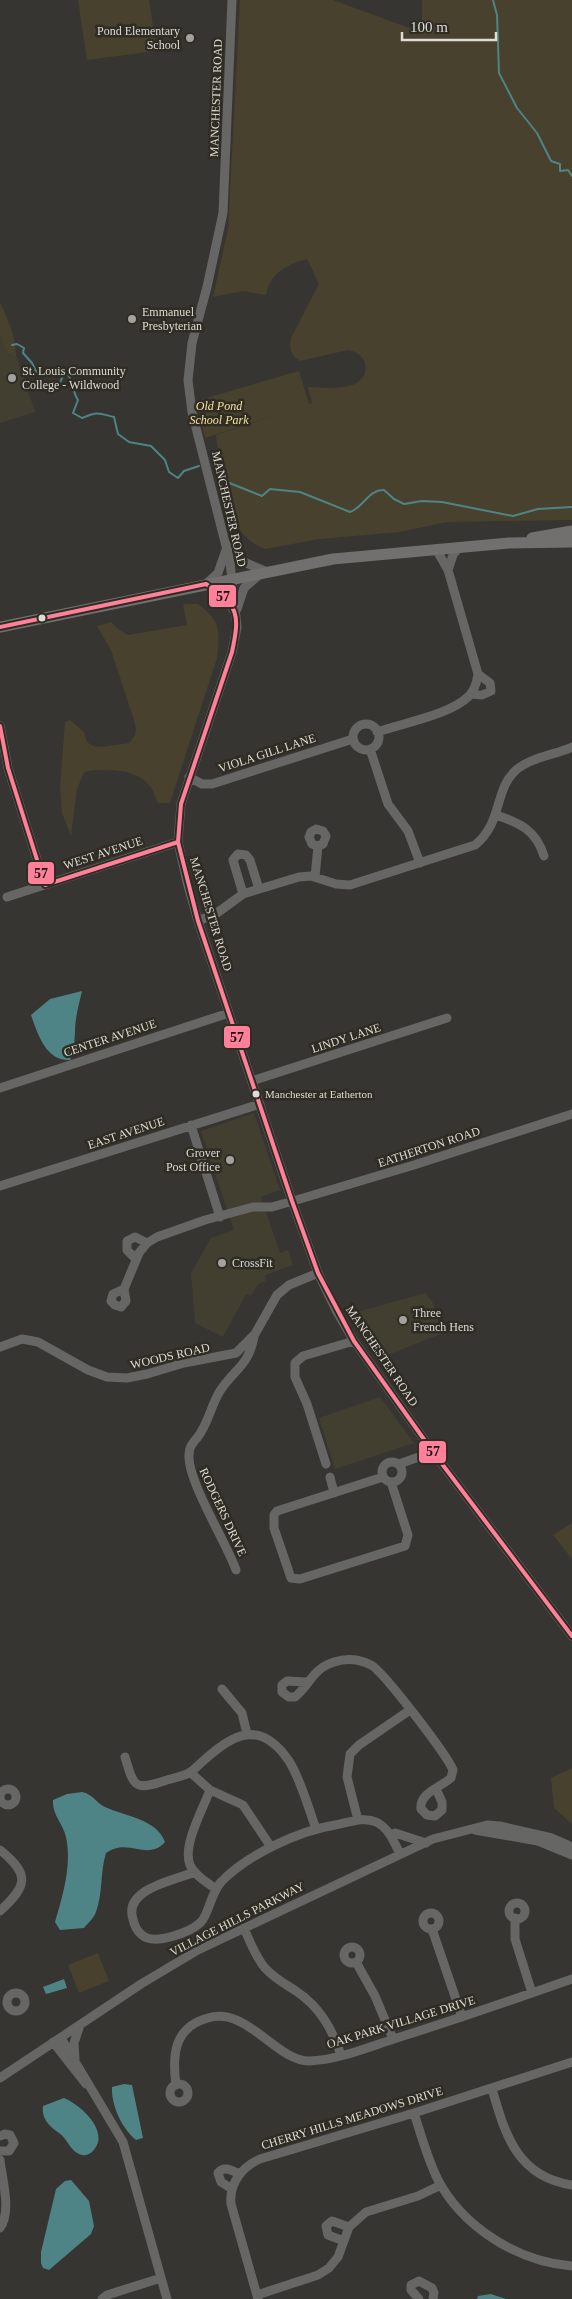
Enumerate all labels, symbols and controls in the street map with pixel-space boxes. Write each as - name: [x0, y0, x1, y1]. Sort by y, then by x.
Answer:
- scale bar: [402, 10, 496, 42]
- text: 100 m: [410, 19, 448, 35]
- place label: Pond Elementary School: [97, 24, 181, 52]
- marker: Pond Elementary School: [184, 32, 196, 44]
- street label: MANCHESTER ROAD: [207, 38, 225, 157]
- place label: Emmanuel Presbyterian: [142, 305, 202, 333]
- marker: Emmanuel Presbyterian: [126, 313, 138, 325]
- place label: St. Louis Community College - Wildwood: [22, 364, 126, 392]
- marker: St. Louis Community College - Wildwood: [6, 372, 18, 384]
- park label: Old Pond School Park: [190, 399, 249, 427]
- street label: MANCHESTER ROAD: [209, 450, 249, 569]
- line badge: 57: [208, 584, 237, 608]
- text: 57: [216, 589, 230, 604]
- unlabelled marker: [37, 613, 47, 623]
- street label: VIOLA GILL LANE: [217, 731, 317, 775]
- street label: WEST AVENUE: [62, 834, 144, 872]
- street label: MANCHESTER ROAD: [187, 855, 235, 973]
- line badge: 57: [27, 861, 55, 885]
- text: 57: [34, 866, 48, 881]
- street label: CENTER AVENUE: [62, 1016, 158, 1060]
- street label: LINDY LANE: [310, 1020, 382, 1056]
- line badge: 57: [223, 1025, 251, 1049]
- text: 57: [230, 1030, 244, 1045]
- place label: Manchester at Eatherton: [265, 1088, 373, 1100]
- marker: Manchester at Eatherton: [251, 1089, 261, 1099]
- street label: EAST AVENUE: [86, 1114, 166, 1152]
- street label: EATHERTON ROAD: [376, 1124, 482, 1170]
- place label: Grover Post Office: [166, 1146, 220, 1174]
- marker: Grover Post Office: [224, 1154, 236, 1166]
- place label: CrossFit: [232, 1256, 273, 1270]
- marker: CrossFit: [216, 1257, 228, 1269]
- street label: MANCHESTER ROAD: [343, 1303, 421, 1409]
- place label: Three French Hens: [413, 1306, 474, 1334]
- marker: Three French Hens: [397, 1314, 409, 1326]
- street label: WOODS ROAD: [129, 1340, 211, 1372]
- line badge: 57: [418, 1440, 447, 1464]
- text: 57: [426, 1444, 440, 1459]
- street label: RODGERS DRIVE: [196, 1466, 250, 1558]
- street label: VILLAGE HILLS PARKWAY: [167, 1879, 307, 1959]
- street label: OAK PARK VILLAGE DRIVE: [325, 1993, 477, 2051]
- street label: CHERRY HILLS MEADOWS DRIVE: [259, 2084, 445, 2152]

